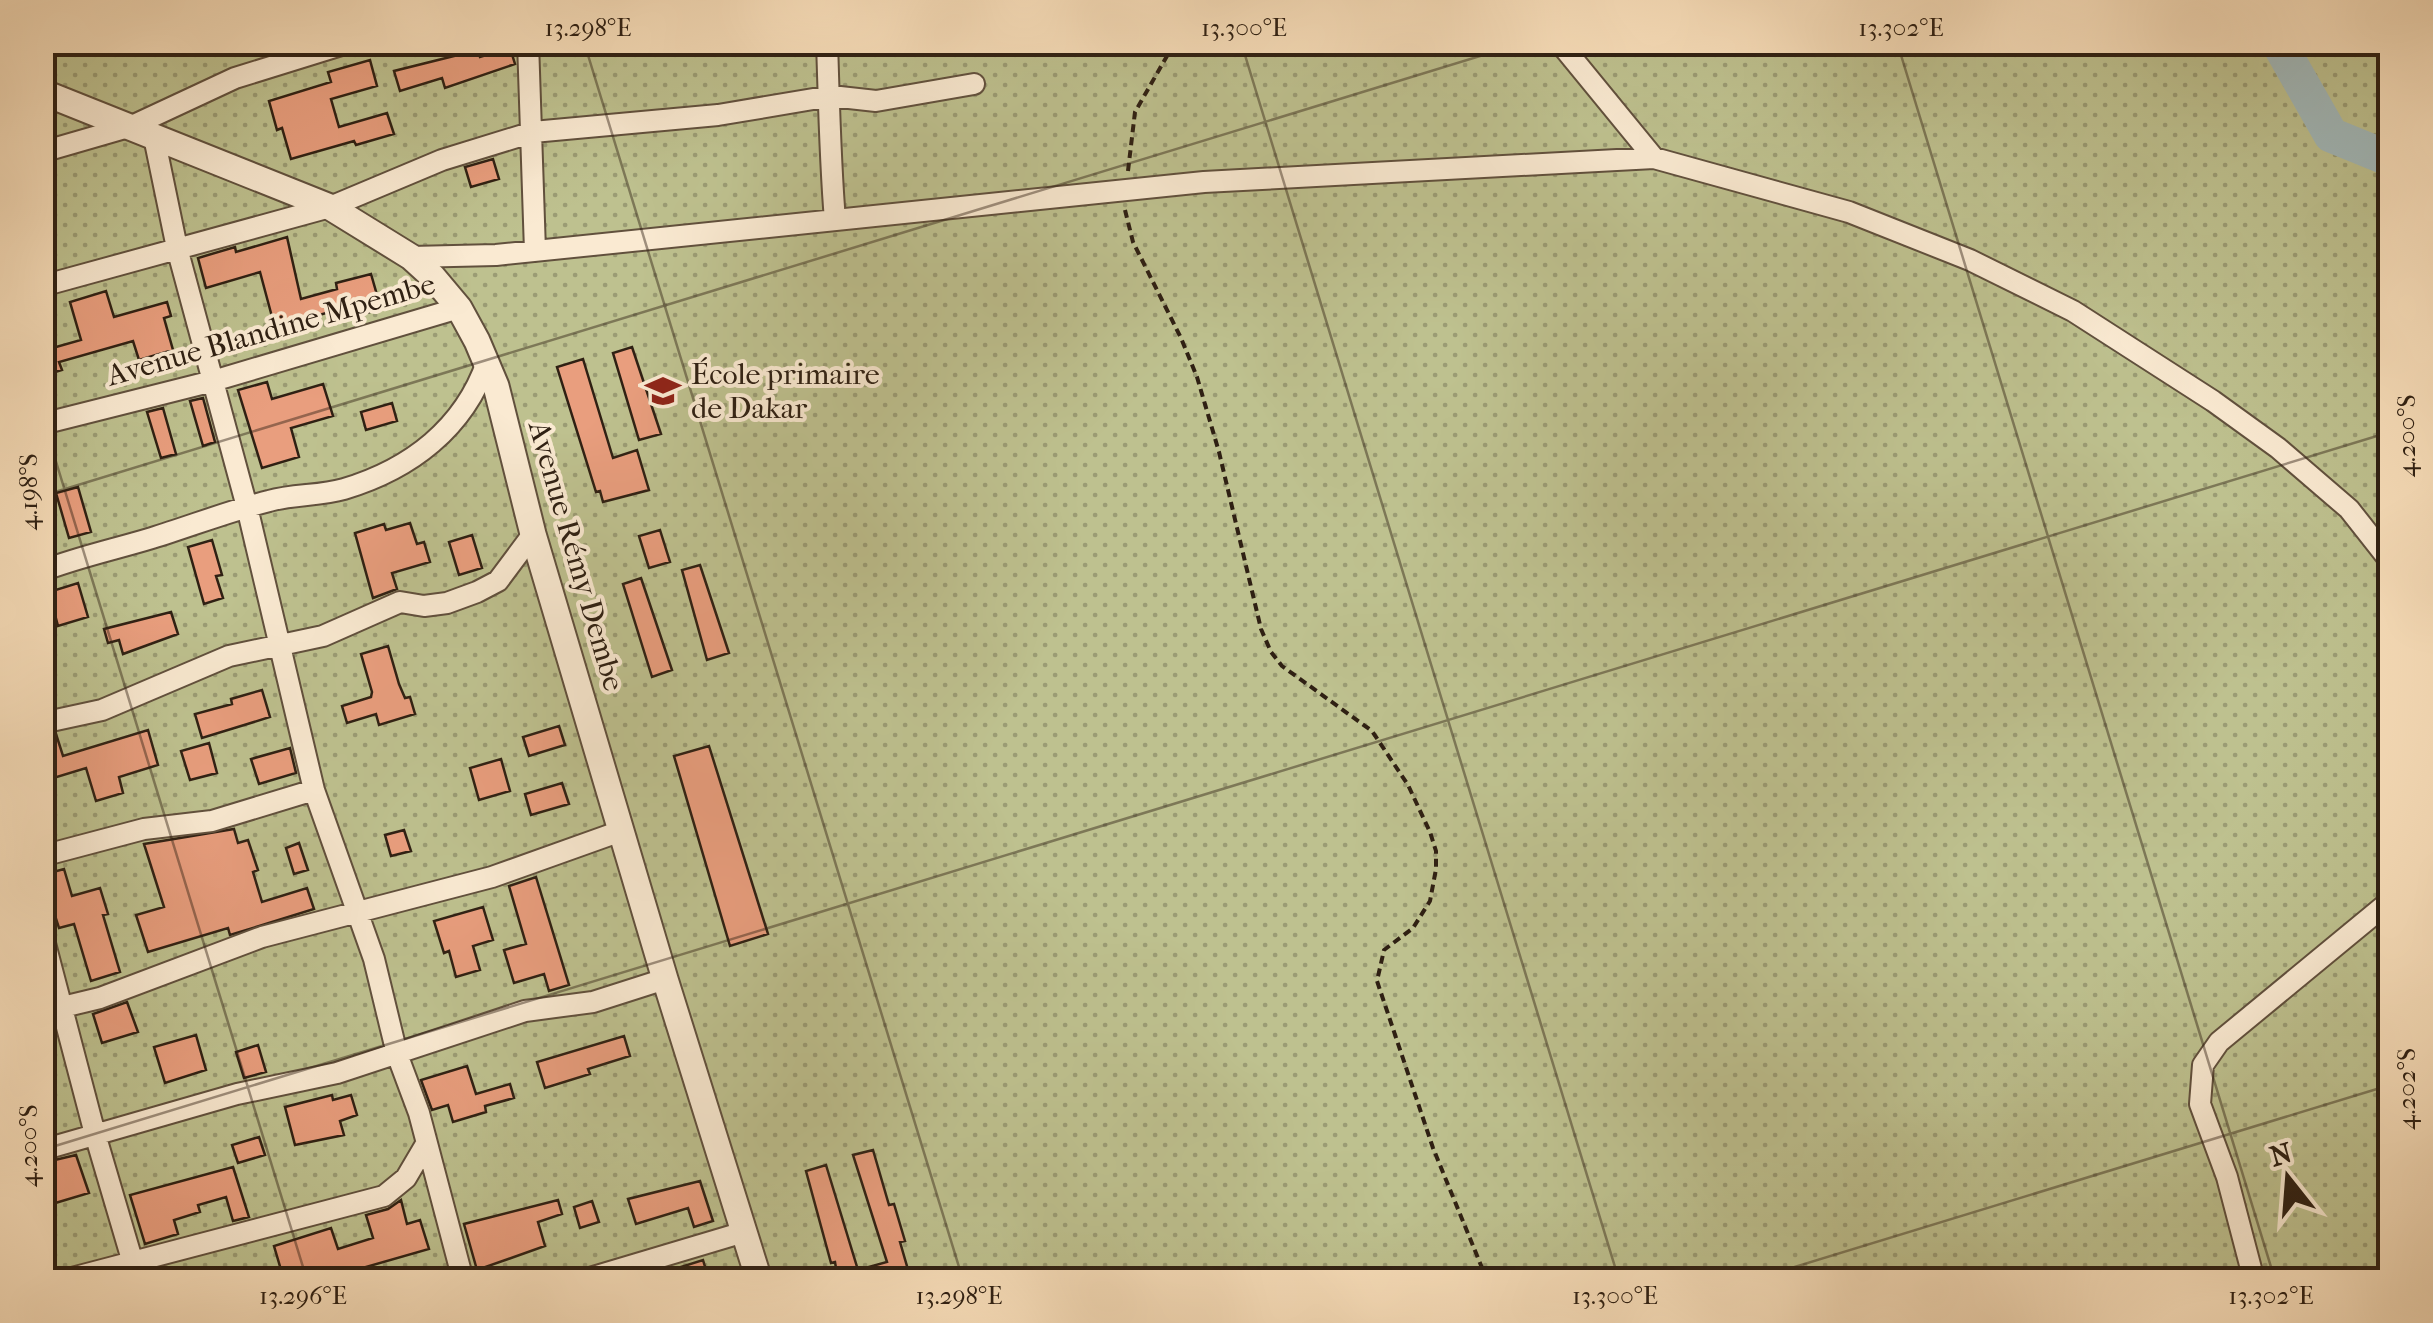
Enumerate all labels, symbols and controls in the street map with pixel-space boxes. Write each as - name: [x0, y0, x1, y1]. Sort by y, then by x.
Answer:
- text: 13.298°E: [545, 13, 631, 42]
- text: 13.300°E: [1201, 13, 1287, 42]
- text: 13.302°E: [1858, 13, 1944, 42]
- street label: Avenue Blandine Mpembe: [102, 266, 439, 394]
- place label: École primaire de Dakar: [691, 357, 880, 426]
- school or university icon: École primaire de Dakar: [644, 372, 682, 410]
- text: 4.200°S: [2392, 395, 2421, 477]
- street label: Avenue Rémy Dembe: [520, 416, 631, 695]
- text: 4.198°S: [14, 454, 43, 530]
- text: 4.202°S: [2392, 1048, 2421, 1130]
- text: 4.200°S: [14, 1105, 43, 1187]
- north arrow: [2238, 1128, 2338, 1228]
- text: N: [2266, 1135, 2297, 1173]
- text: 13.296°E: [259, 1281, 347, 1310]
- text: 13.298°E: [916, 1281, 1002, 1310]
- text: 13.300°E: [1572, 1281, 1658, 1310]
- text: 13.302°E: [2228, 1281, 2314, 1310]

